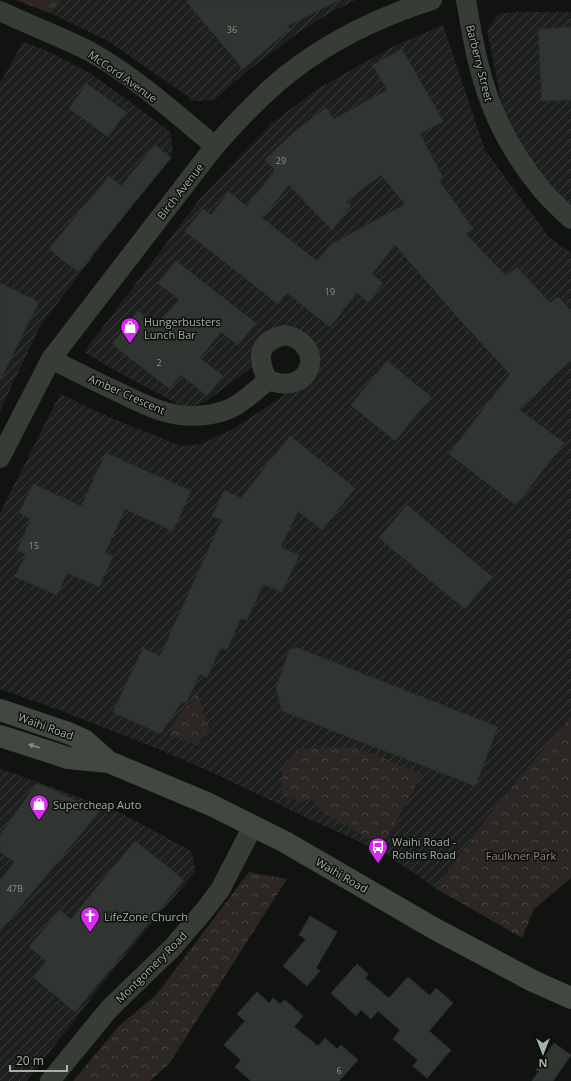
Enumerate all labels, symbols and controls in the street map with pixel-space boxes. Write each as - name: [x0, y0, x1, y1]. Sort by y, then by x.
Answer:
- house number: 36: [227, 23, 237, 36]
- street label: Barberry Street: [463, 23, 497, 103]
- street label: McCord Avenue: [85, 47, 161, 105]
- house number: 29: [276, 154, 286, 167]
- street label: Birch Avenue: [153, 160, 207, 222]
- house number: 19: [325, 285, 335, 298]
- place label: Hungerbusters Lunch Bar: [144, 314, 221, 342]
- shop icon: Hungerbusters Lunch Bar: [119, 316, 141, 344]
- house number: 2: [156, 356, 162, 369]
- street label: Amber Crescent: [86, 370, 168, 418]
- house number: 15: [29, 539, 39, 552]
- street label: Waihi Road: [16, 709, 76, 743]
- one-way arrow: [28, 743, 40, 749]
- shop icon: Supercheap Auto: [28, 793, 50, 821]
- place label: Supercheap Auto: [53, 797, 142, 812]
- place label: Waihi Road - Robins Road: [392, 834, 457, 862]
- bus stop icon: Waihi Road - Robins Road: [367, 836, 389, 864]
- park label: Faulkner Park: [486, 848, 556, 863]
- street label: Waihi Road: [313, 854, 371, 896]
- house number: 47B: [7, 882, 23, 895]
- church icon: LifeZone Church: [79, 905, 101, 933]
- place label: LifeZone Church: [104, 909, 188, 924]
- street label: Montgomery Road: [112, 928, 190, 1006]
- north arrow: [523, 1033, 563, 1073]
- scale bar: [10, 1047, 67, 1073]
- text: 20 m: [16, 1052, 44, 1069]
- text: N: [539, 1056, 547, 1071]
- house number: 6: [336, 1064, 342, 1077]

